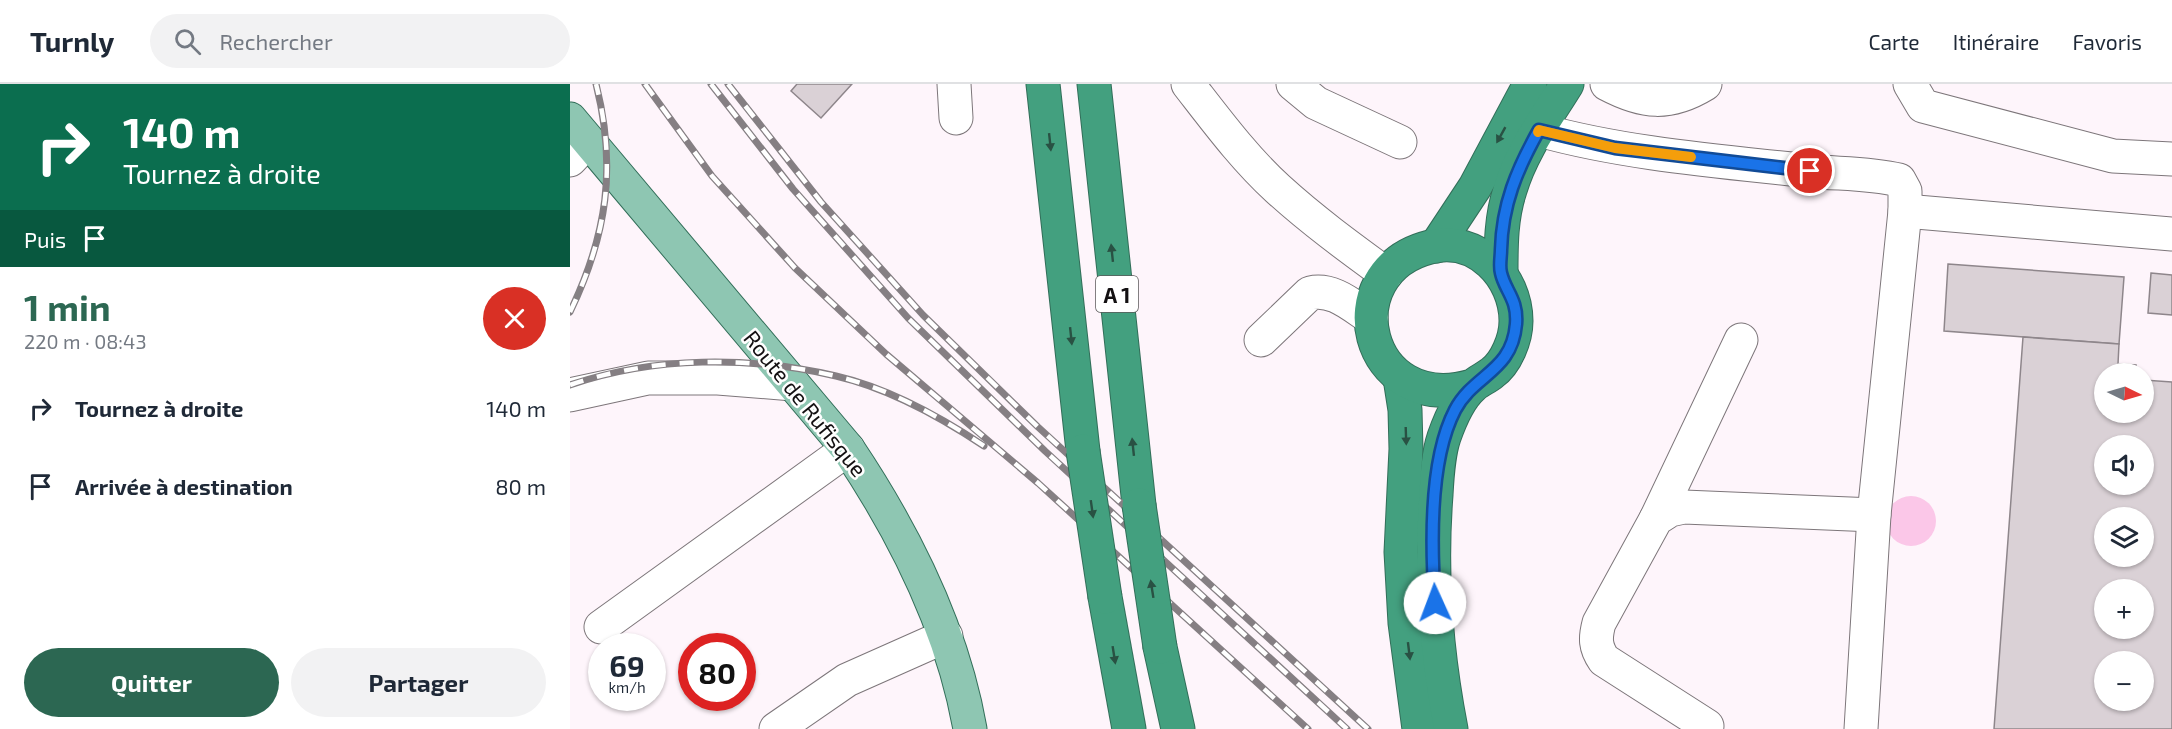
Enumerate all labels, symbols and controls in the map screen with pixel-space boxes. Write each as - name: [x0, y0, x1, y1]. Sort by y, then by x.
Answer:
- search box: [150, 14, 570, 68]
- text: Turnly: [30, 24, 114, 58]
- icon: search: [171, 25, 204, 58]
- text: Rechercher: [219, 28, 333, 54]
- text: Carte: [1868, 29, 1920, 54]
- text: Itinéraire: [1953, 29, 2039, 54]
- text: Favoris: [2072, 29, 2142, 54]
- text: 140 m: [123, 106, 240, 156]
- icon: right: [24, 108, 102, 186]
- one-way arrow: [1496, 127, 1506, 144]
- one-way arrow: [1045, 133, 1054, 152]
- pin: [1784, 145, 1835, 196]
- icon: arrive: [1793, 154, 1826, 187]
- text: Tournez à droite: [123, 157, 321, 189]
- icon: arrive: [78, 222, 111, 255]
- text: Puis: [24, 226, 66, 252]
- one-way arrow: [1107, 243, 1117, 262]
- road number: A 1: [1096, 276, 1138, 312]
- text: 1 min: [24, 285, 111, 328]
- button: close: [483, 287, 546, 350]
- street label: Route de Rufisque: [739, 325, 873, 481]
- one-way arrow: [1066, 327, 1076, 346]
- text: 220 m · 08:43: [24, 329, 147, 353]
- north arrow: [2094, 363, 2154, 423]
- map controls: [2094, 363, 2154, 711]
- icon: right: [24, 392, 57, 425]
- text: Tournez à droite: [75, 395, 244, 421]
- text: 140 m: [486, 395, 546, 421]
- one-way arrow: [1401, 426, 1410, 445]
- button: sound: [2094, 435, 2154, 495]
- one-way arrow: [1128, 437, 1138, 456]
- icon: arrive: [24, 470, 57, 503]
- text: Arrivée à destination: [75, 473, 293, 499]
- text: 80 m: [495, 473, 546, 499]
- one-way arrow: [1087, 500, 1096, 519]
- button: layers: [2094, 507, 2154, 567]
- position arrow: [1403, 571, 1467, 635]
- one-way arrow: [1147, 579, 1156, 598]
- button: +: [2094, 579, 2154, 639]
- speed limit sign: 80: [678, 633, 756, 711]
- one-way arrow: [1404, 642, 1413, 661]
- one-way arrow: [1110, 645, 1119, 664]
- text: 69: [609, 647, 645, 683]
- button: Quitter: [24, 648, 279, 717]
- button: Partager: [291, 648, 546, 717]
- button: −: [2094, 651, 2154, 711]
- text: km/h: [608, 678, 646, 696]

